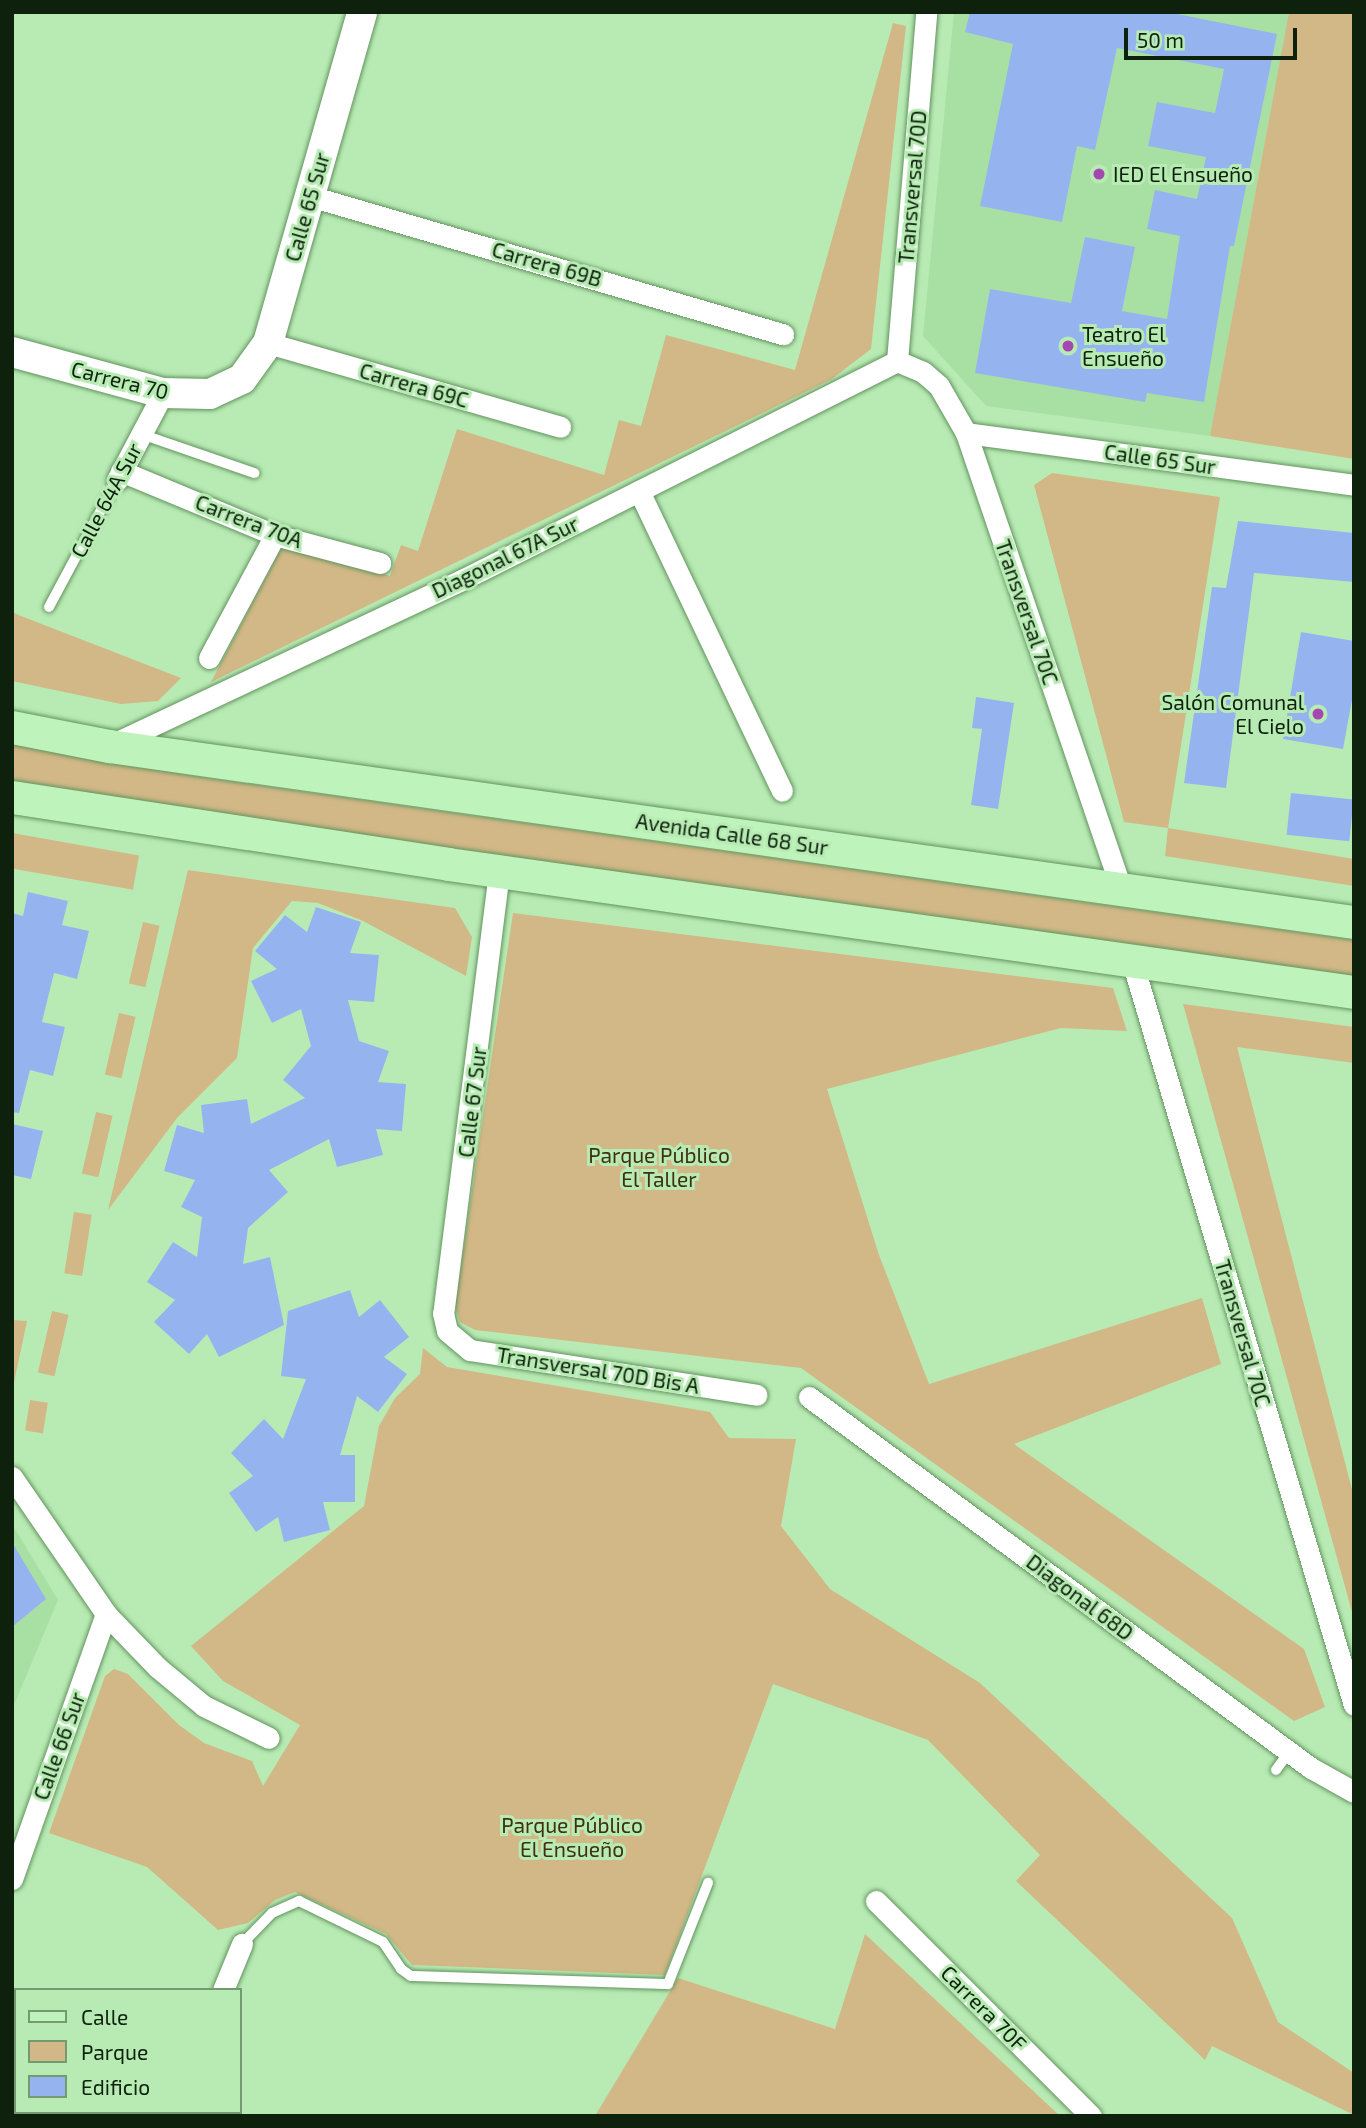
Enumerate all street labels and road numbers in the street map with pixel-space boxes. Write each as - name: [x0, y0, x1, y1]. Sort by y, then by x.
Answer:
- street label: Transversal 70D: [893, 109, 931, 265]
- street label: Calle 65 Sur: [279, 150, 335, 264]
- street label: Carrera 69B: [489, 236, 605, 292]
- street label: Carrera 70: [69, 356, 171, 404]
- street label: Carrera 69C: [357, 357, 471, 413]
- street label: Calle 64A Sur: [65, 438, 147, 562]
- street label: Calle 65 Sur: [1103, 439, 1217, 479]
- street label: Carrera 70A: [192, 489, 306, 553]
- street label: Diagonal 67A Sur: [427, 510, 583, 604]
- street label: Transversal 70C: [990, 536, 1064, 688]
- street label: Avenida Calle 68 Sur: [634, 808, 830, 860]
- street label: Calle 67 Sur: [453, 1045, 491, 1159]
- street label: Transversal 70C: [1210, 1256, 1276, 1410]
- street label: Transversal 70D Bis A: [495, 1341, 701, 1399]
- street label: Diagonal 68D: [1021, 1549, 1139, 1645]
- street label: Calle 66 Sur: [28, 1689, 90, 1803]
- street label: Carrera 70F: [936, 1960, 1032, 2056]

